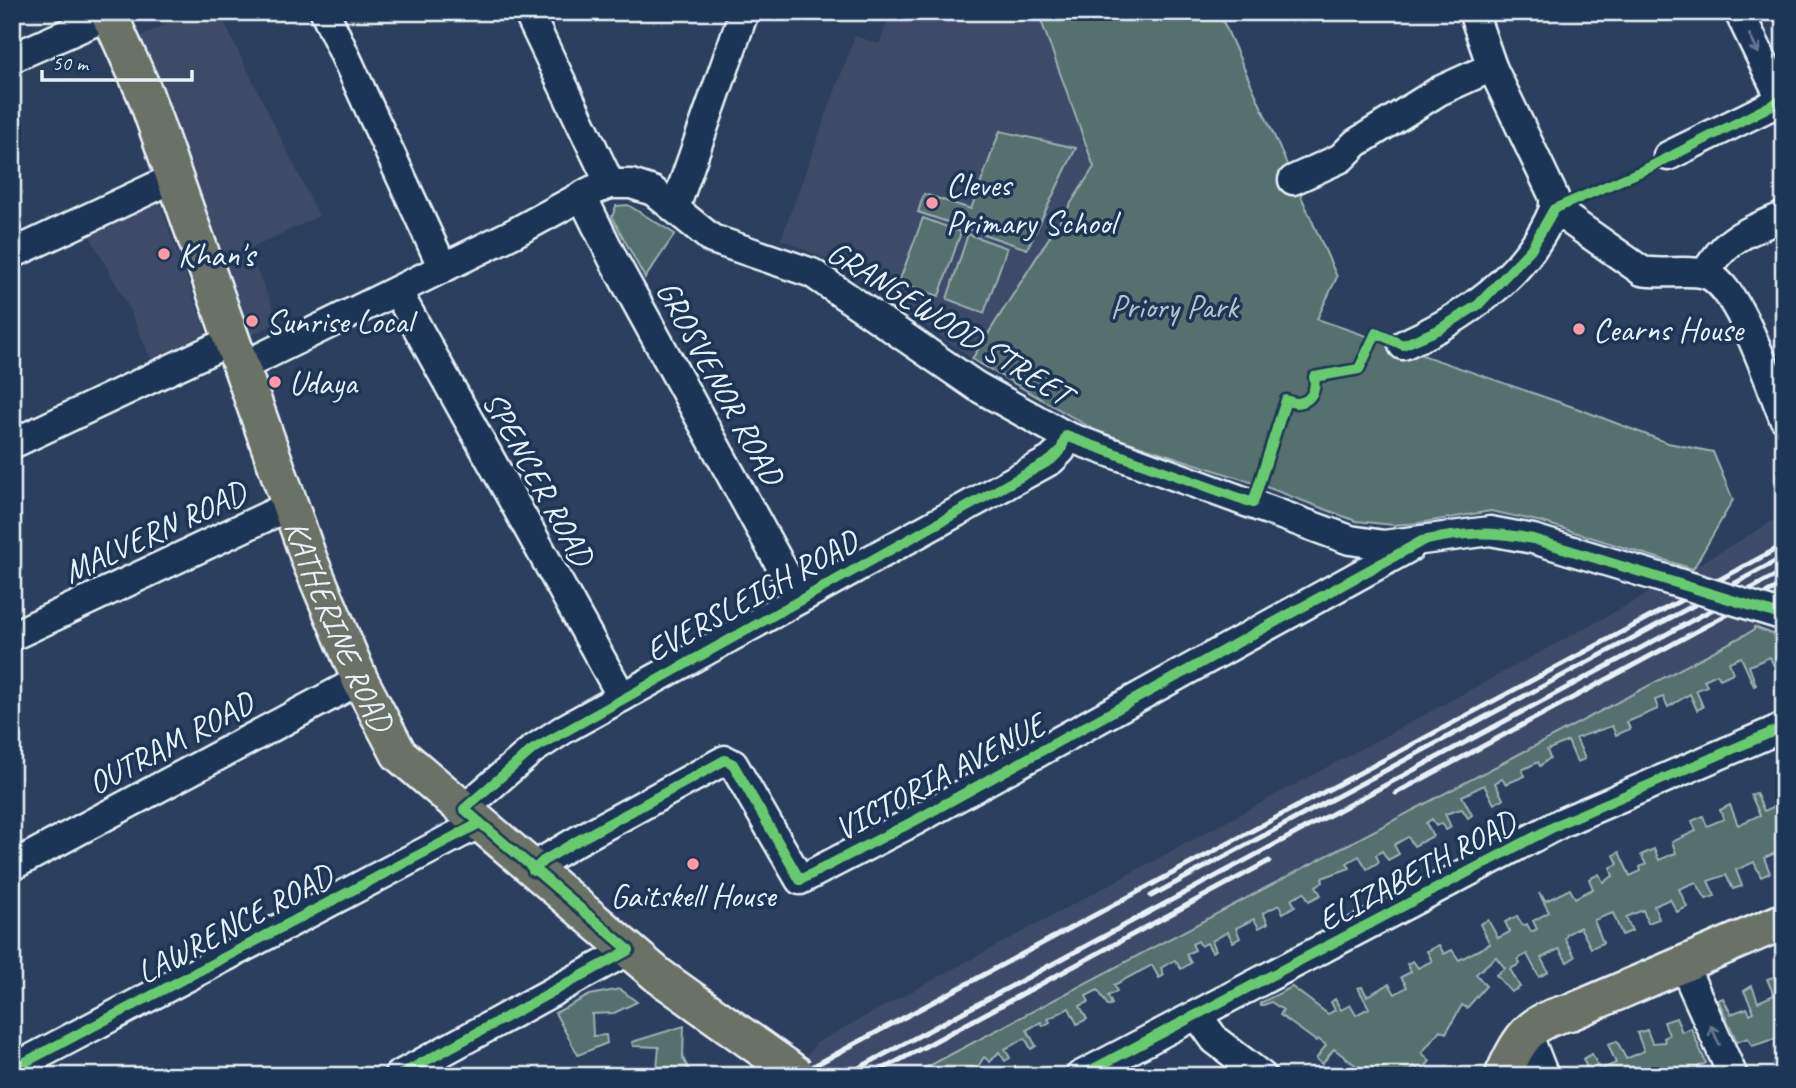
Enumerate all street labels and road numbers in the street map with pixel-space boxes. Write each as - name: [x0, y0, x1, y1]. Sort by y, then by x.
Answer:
- street label: GRANGEWOOD STREET: [819, 231, 1085, 419]
- street label: GROSVENOR ROAD: [647, 273, 795, 495]
- street label: SPENCER ROAD: [473, 384, 605, 575]
- street label: MALVERN ROAD: [56, 470, 255, 592]
- street label: KATHERINE ROAD: [275, 515, 404, 741]
- street label: EVERSLEIGH ROAD: [638, 519, 868, 671]
- street label: OUTRAM ROAD: [80, 680, 263, 804]
- street label: VICTORIA AVENUE: [827, 702, 1055, 850]
- street label: ELIZABETH ROAD: [1310, 800, 1525, 941]
- street label: LAWRENCE ROAD: [129, 853, 342, 993]

